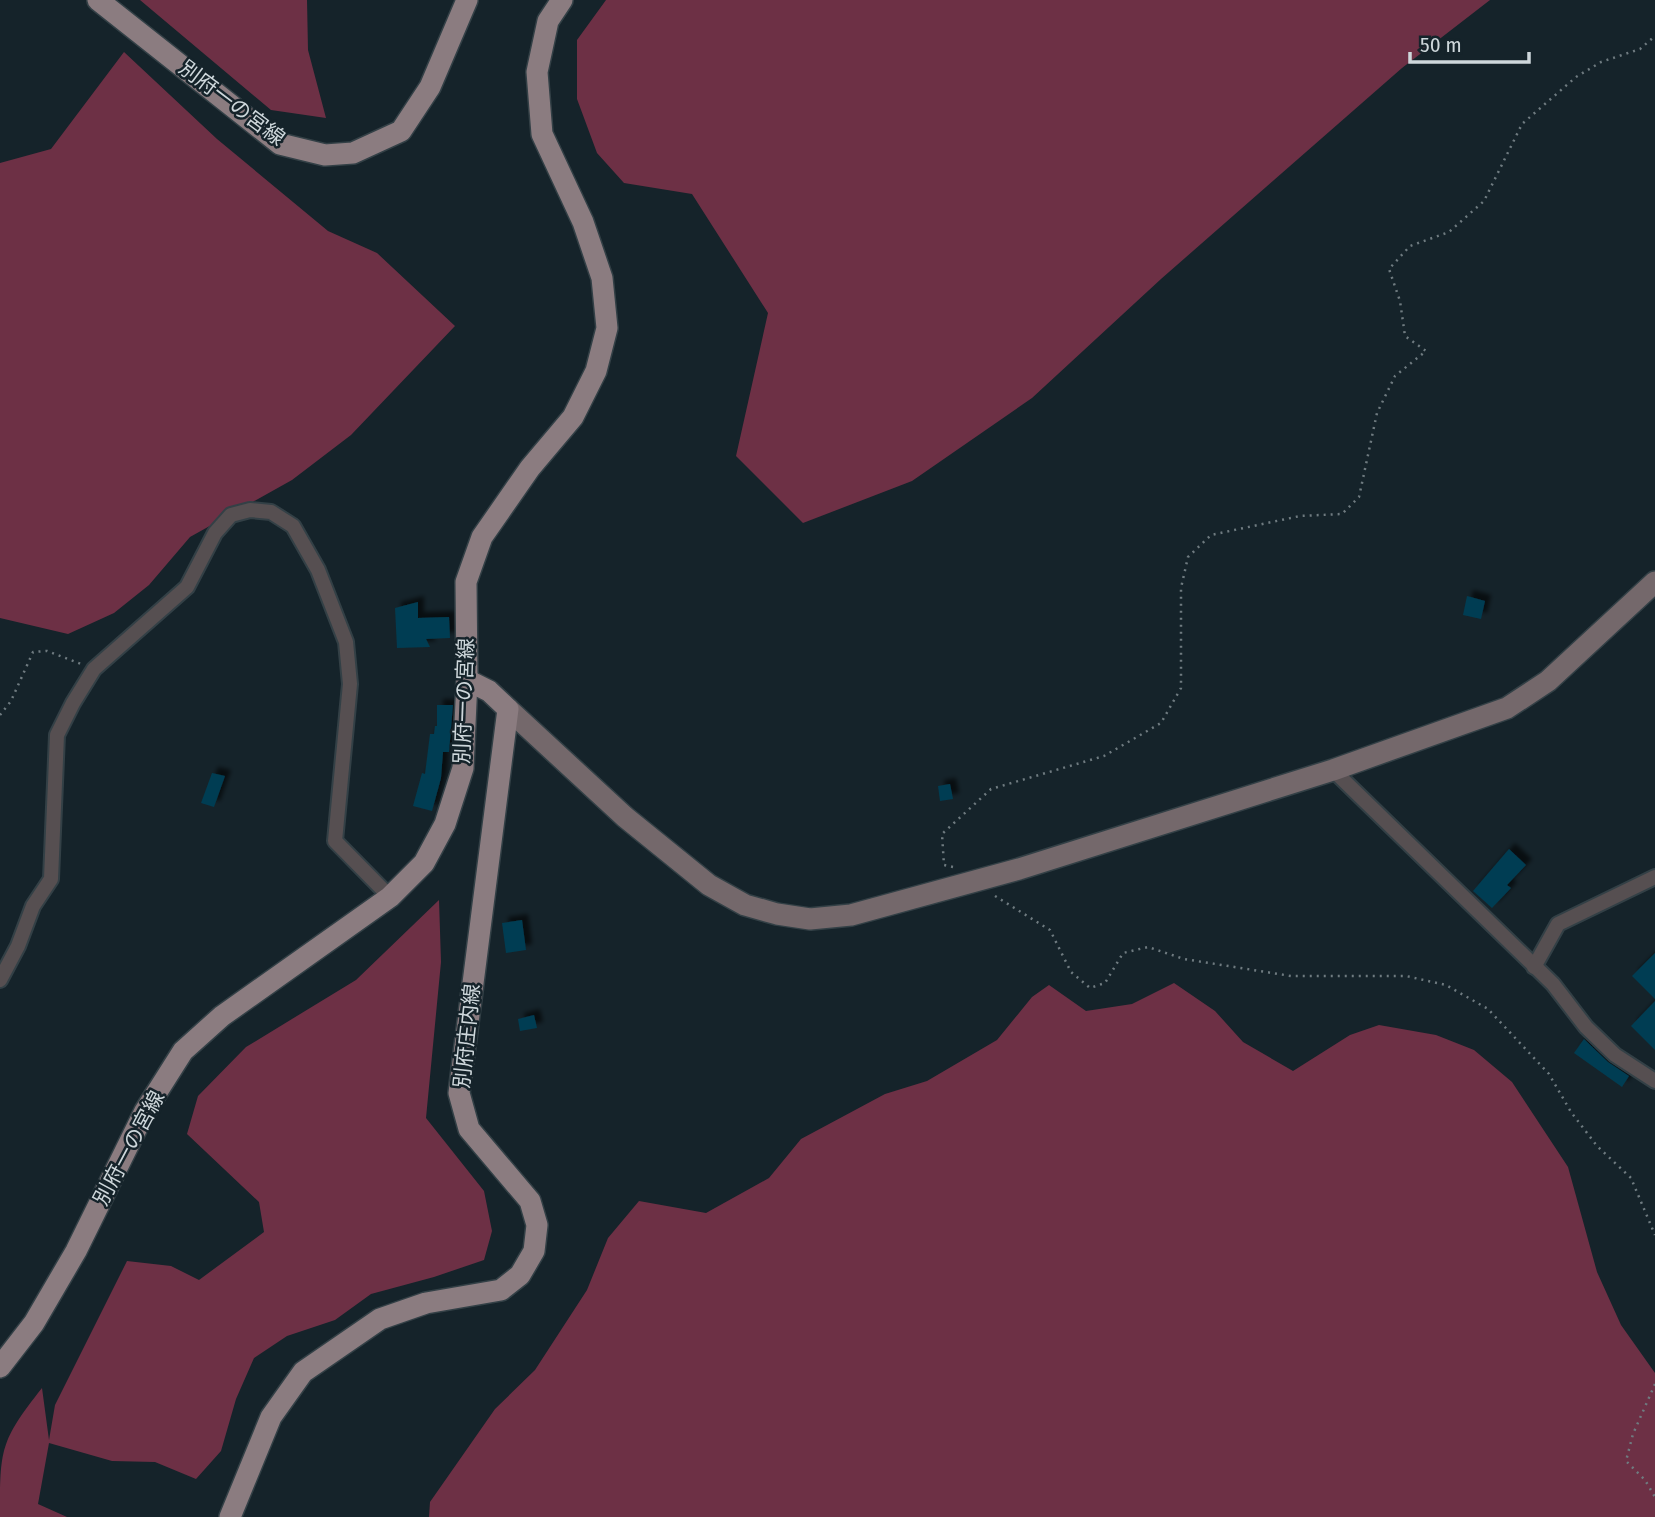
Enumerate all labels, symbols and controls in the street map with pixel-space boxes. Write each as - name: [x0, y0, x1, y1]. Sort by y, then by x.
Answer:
- scale bar: [1410, 21, 1529, 65]
- text: 50 m: [1420, 32, 1462, 58]
- street label: 別府一の宮線: [174, 55, 290, 151]
- street label: 別府一の宮線: [449, 638, 479, 764]
- street label: 別府庄内線: [449, 982, 485, 1090]
- street label: 別府一の宮線: [88, 1086, 170, 1210]

